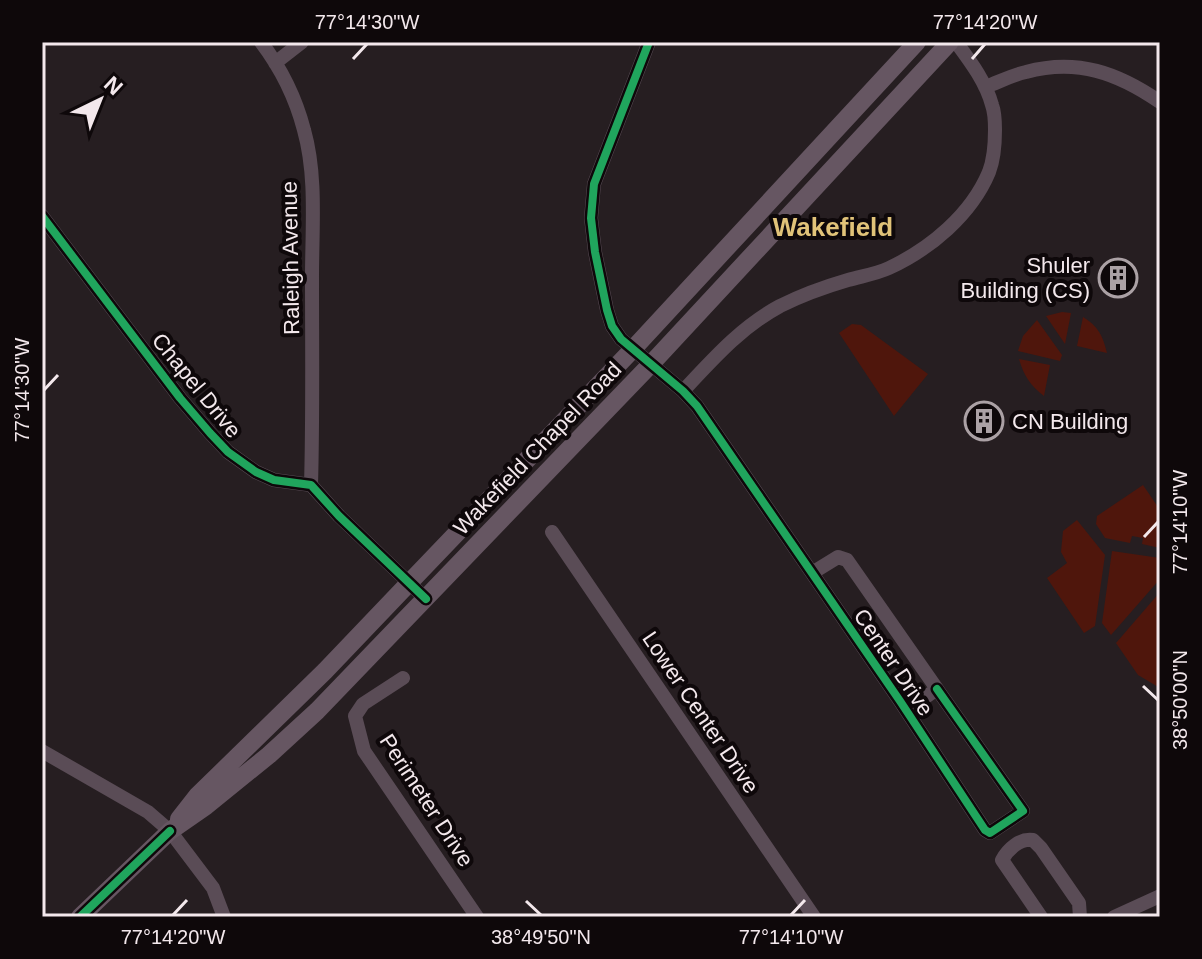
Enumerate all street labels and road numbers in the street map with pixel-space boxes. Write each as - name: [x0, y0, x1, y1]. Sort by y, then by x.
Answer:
- street label: Raleigh Avenue: [277, 181, 304, 335]
- street label: Chapel Drive: [147, 328, 246, 443]
- street label: Wakefield Chapel Road: [448, 357, 626, 540]
- street label: Center Drive: [849, 604, 938, 720]
- street label: Lower Center Drive: [637, 627, 764, 798]
- street label: Perimeter Drive: [374, 729, 479, 871]

